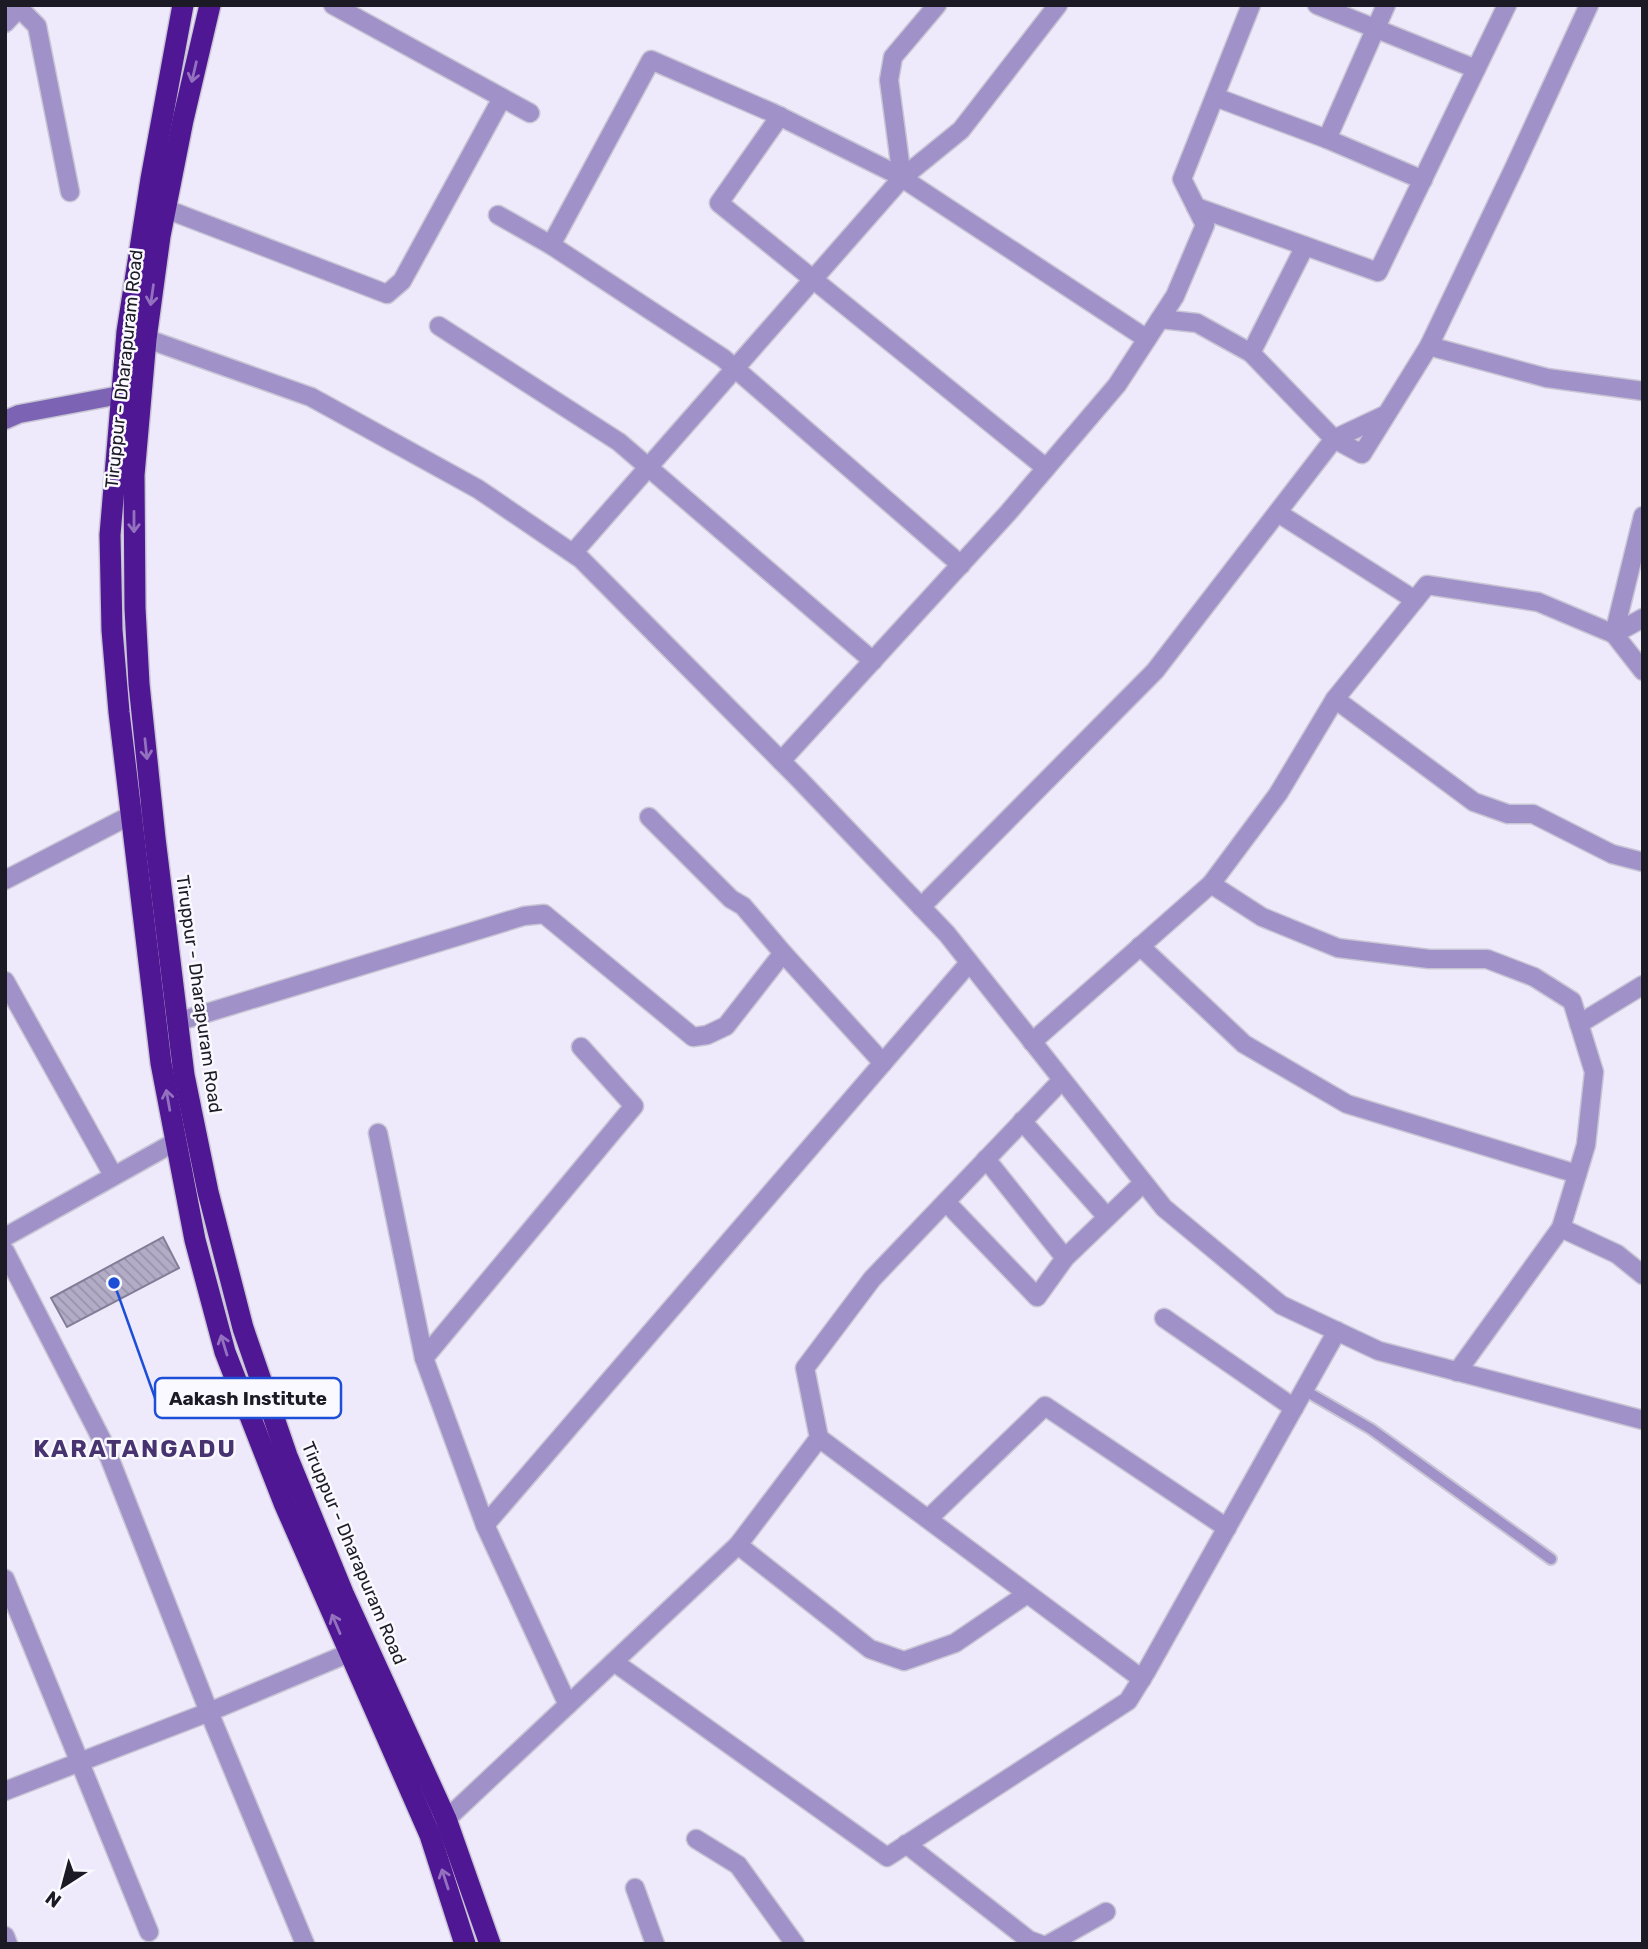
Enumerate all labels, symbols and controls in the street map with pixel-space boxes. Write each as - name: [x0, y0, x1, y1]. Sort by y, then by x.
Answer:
- one-way arrow: [187, 60, 200, 83]
- street label: Tiruppur - Dharapuram Road: [101, 249, 147, 489]
- one-way arrow: [145, 283, 158, 306]
- one-way arrow: [128, 510, 141, 533]
- one-way arrow: [140, 737, 153, 760]
- street label: Tiruppur - Dharapuram Road: [171, 874, 227, 1114]
- one-way arrow: [161, 1089, 174, 1112]
- one-way arrow: [216, 1335, 229, 1357]
- callout: Aakash Institute: [155, 1378, 341, 1418]
- text: Aakash Institute: [169, 1387, 327, 1410]
- district label: KARATANGADU: [33, 1435, 237, 1463]
- street label: Tiruppur - Dharapuram Road: [297, 1438, 411, 1668]
- one-way arrow: [329, 1614, 342, 1636]
- north arrow: [28, 1851, 98, 1921]
- one-way arrow: [437, 1868, 450, 1890]
- text: N: [41, 1886, 66, 1913]

